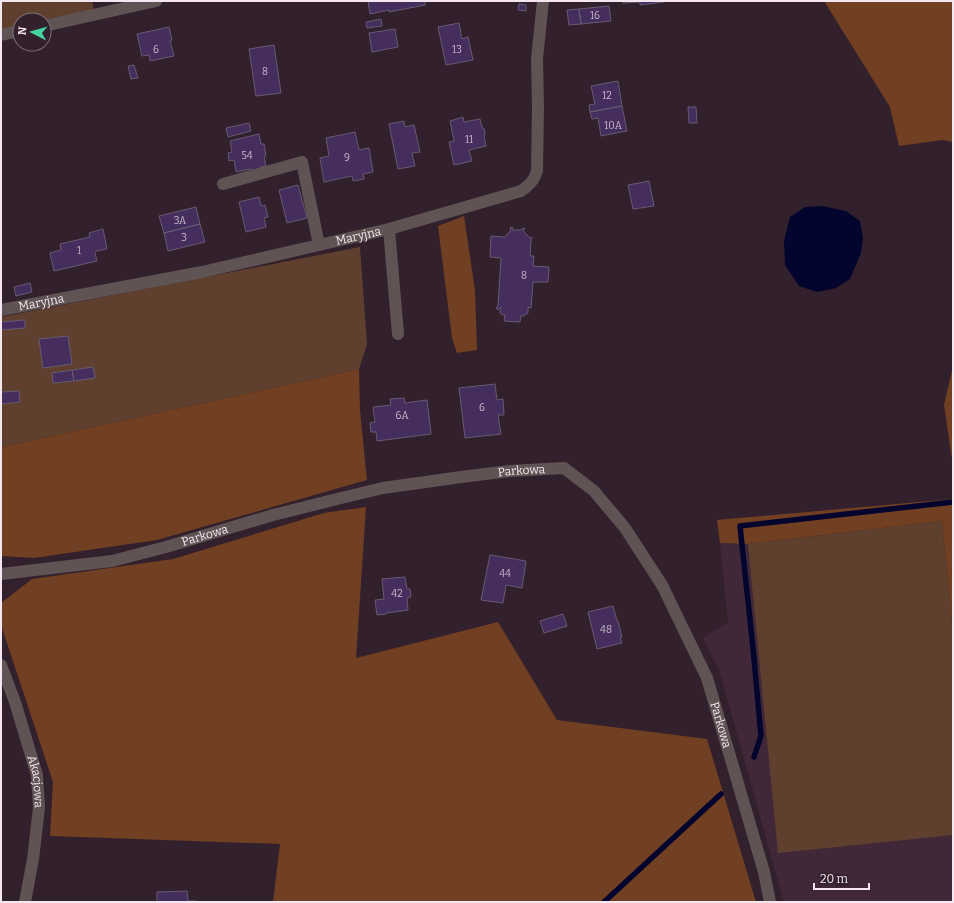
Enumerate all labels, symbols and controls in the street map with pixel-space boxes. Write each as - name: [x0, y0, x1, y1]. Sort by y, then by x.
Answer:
- house number: 16: [590, 10, 600, 22]
- north arrow: [12, 12, 52, 52]
- text: N: [16, 26, 30, 36]
- house number: 6: [153, 44, 159, 56]
- house number: 13: [452, 44, 462, 56]
- house number: 8: [262, 66, 268, 78]
- house number: 12: [602, 90, 612, 102]
- house number: 10A: [604, 120, 623, 132]
- house number: 11: [465, 134, 473, 146]
- house number: 54: [241, 150, 253, 162]
- house number: 9: [344, 152, 350, 164]
- house number: 3A: [174, 215, 187, 227]
- street label: Maryjna: [334, 224, 383, 248]
- house number: 3: [181, 232, 187, 244]
- house number: 1: [77, 245, 81, 257]
- house number: 8: [521, 270, 527, 282]
- street label: Maryjna: [17, 291, 66, 314]
- house number: 6: [479, 402, 485, 414]
- house number: 6A: [396, 410, 409, 422]
- street label: Parkowa: [497, 462, 546, 479]
- street label: Parkowa: [180, 522, 230, 549]
- house number: 44: [499, 568, 511, 580]
- house number: 42: [391, 588, 403, 600]
- house number: 48: [600, 624, 612, 636]
- street label: Parkowa: [707, 700, 734, 750]
- street label: Akacjowa: [24, 753, 46, 809]
- scale bar: [814, 865, 869, 891]
- text: 20 m: [820, 872, 849, 886]

